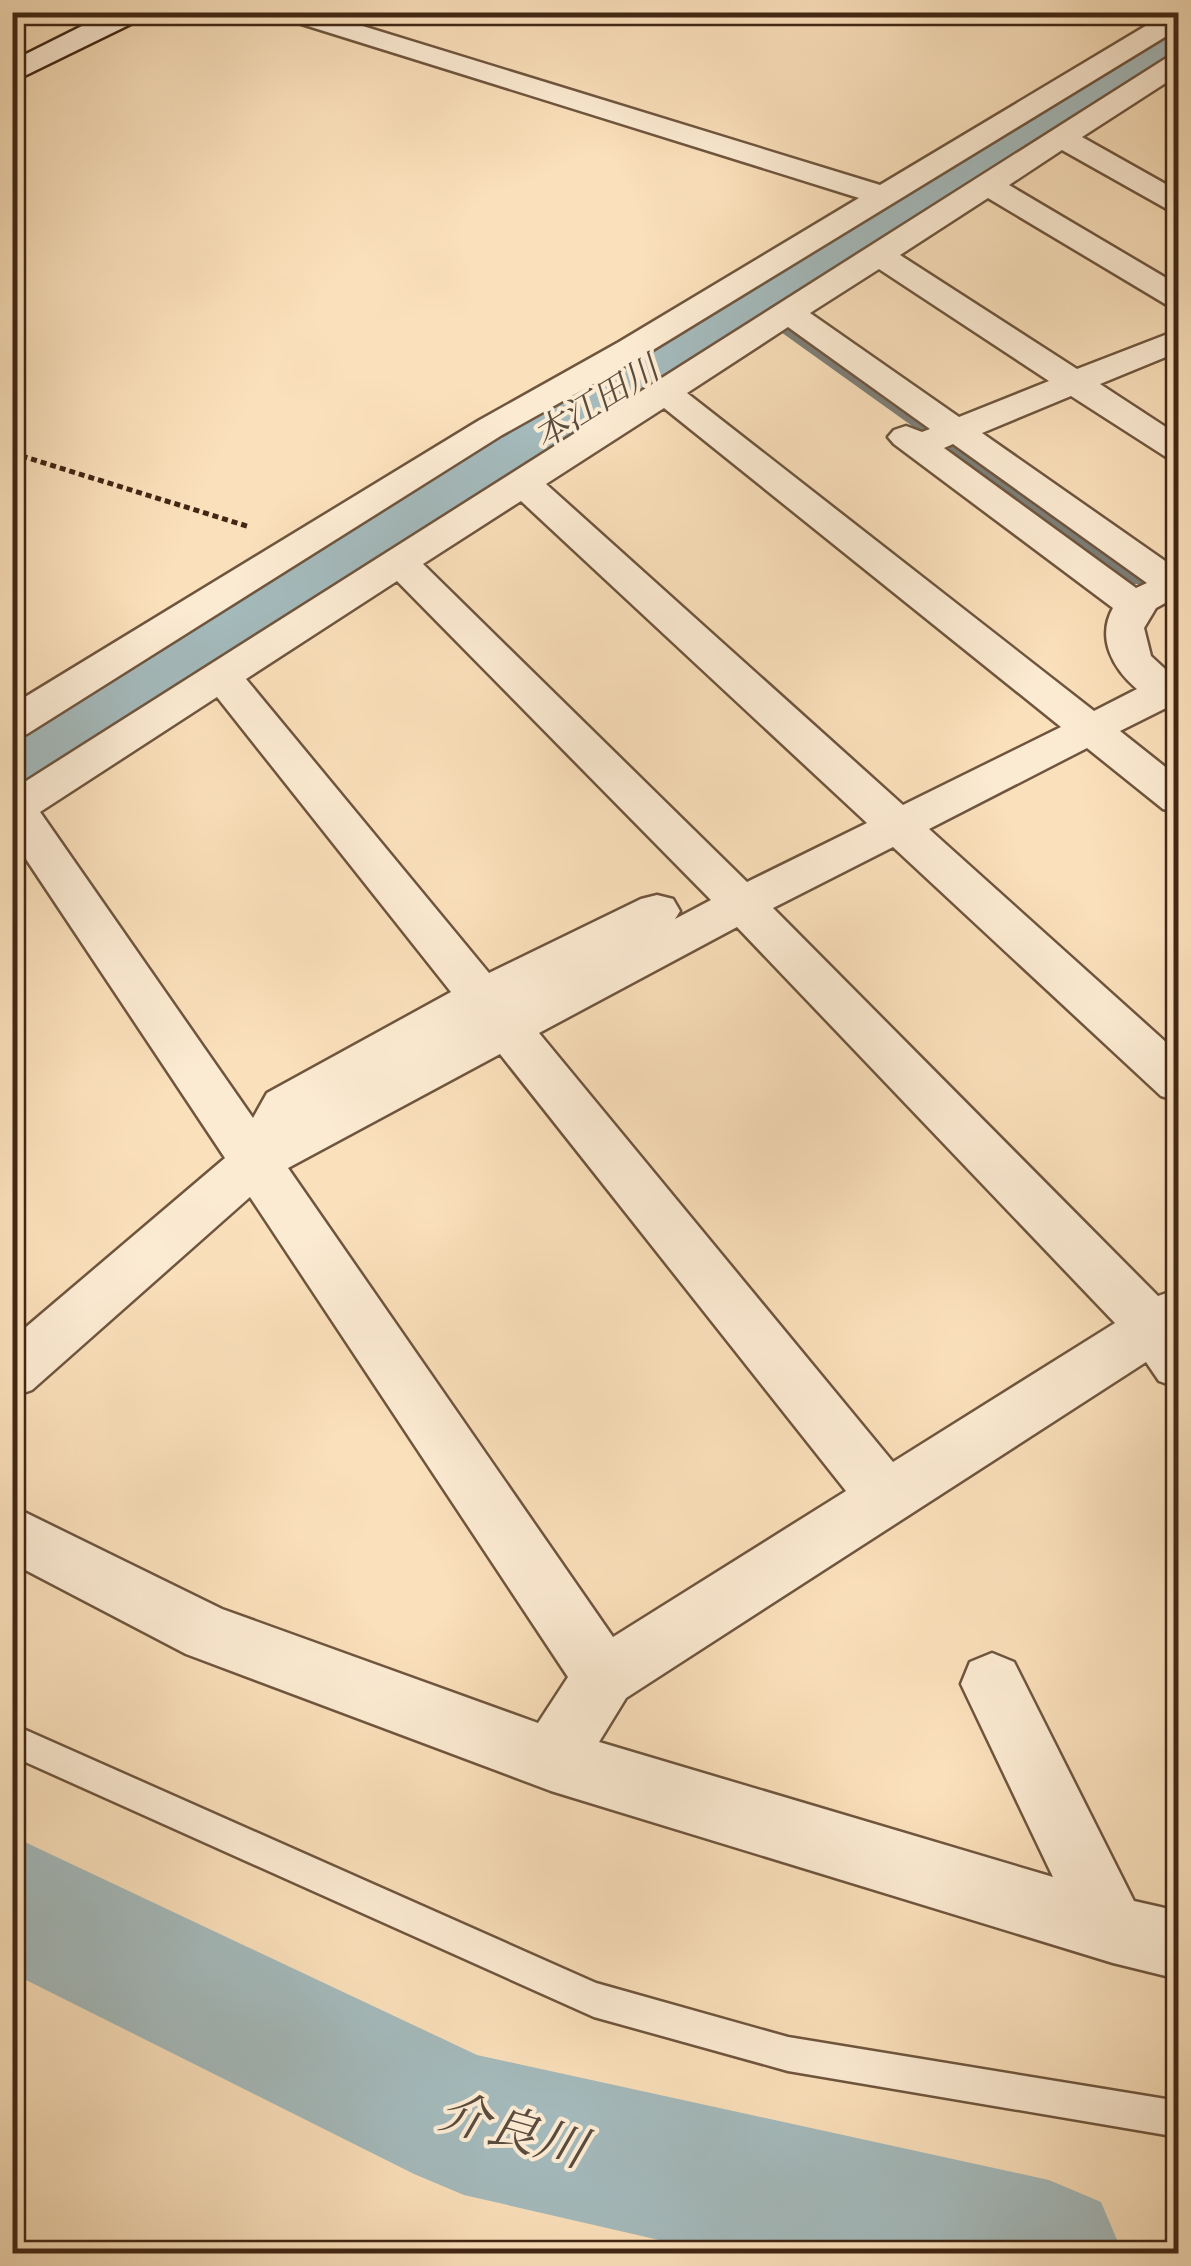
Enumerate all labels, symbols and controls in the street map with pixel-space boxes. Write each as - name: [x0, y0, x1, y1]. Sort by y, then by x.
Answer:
- water label: 本江田川: [526, 346, 672, 460]
- water label: 介良川: [431, 2082, 597, 2186]

